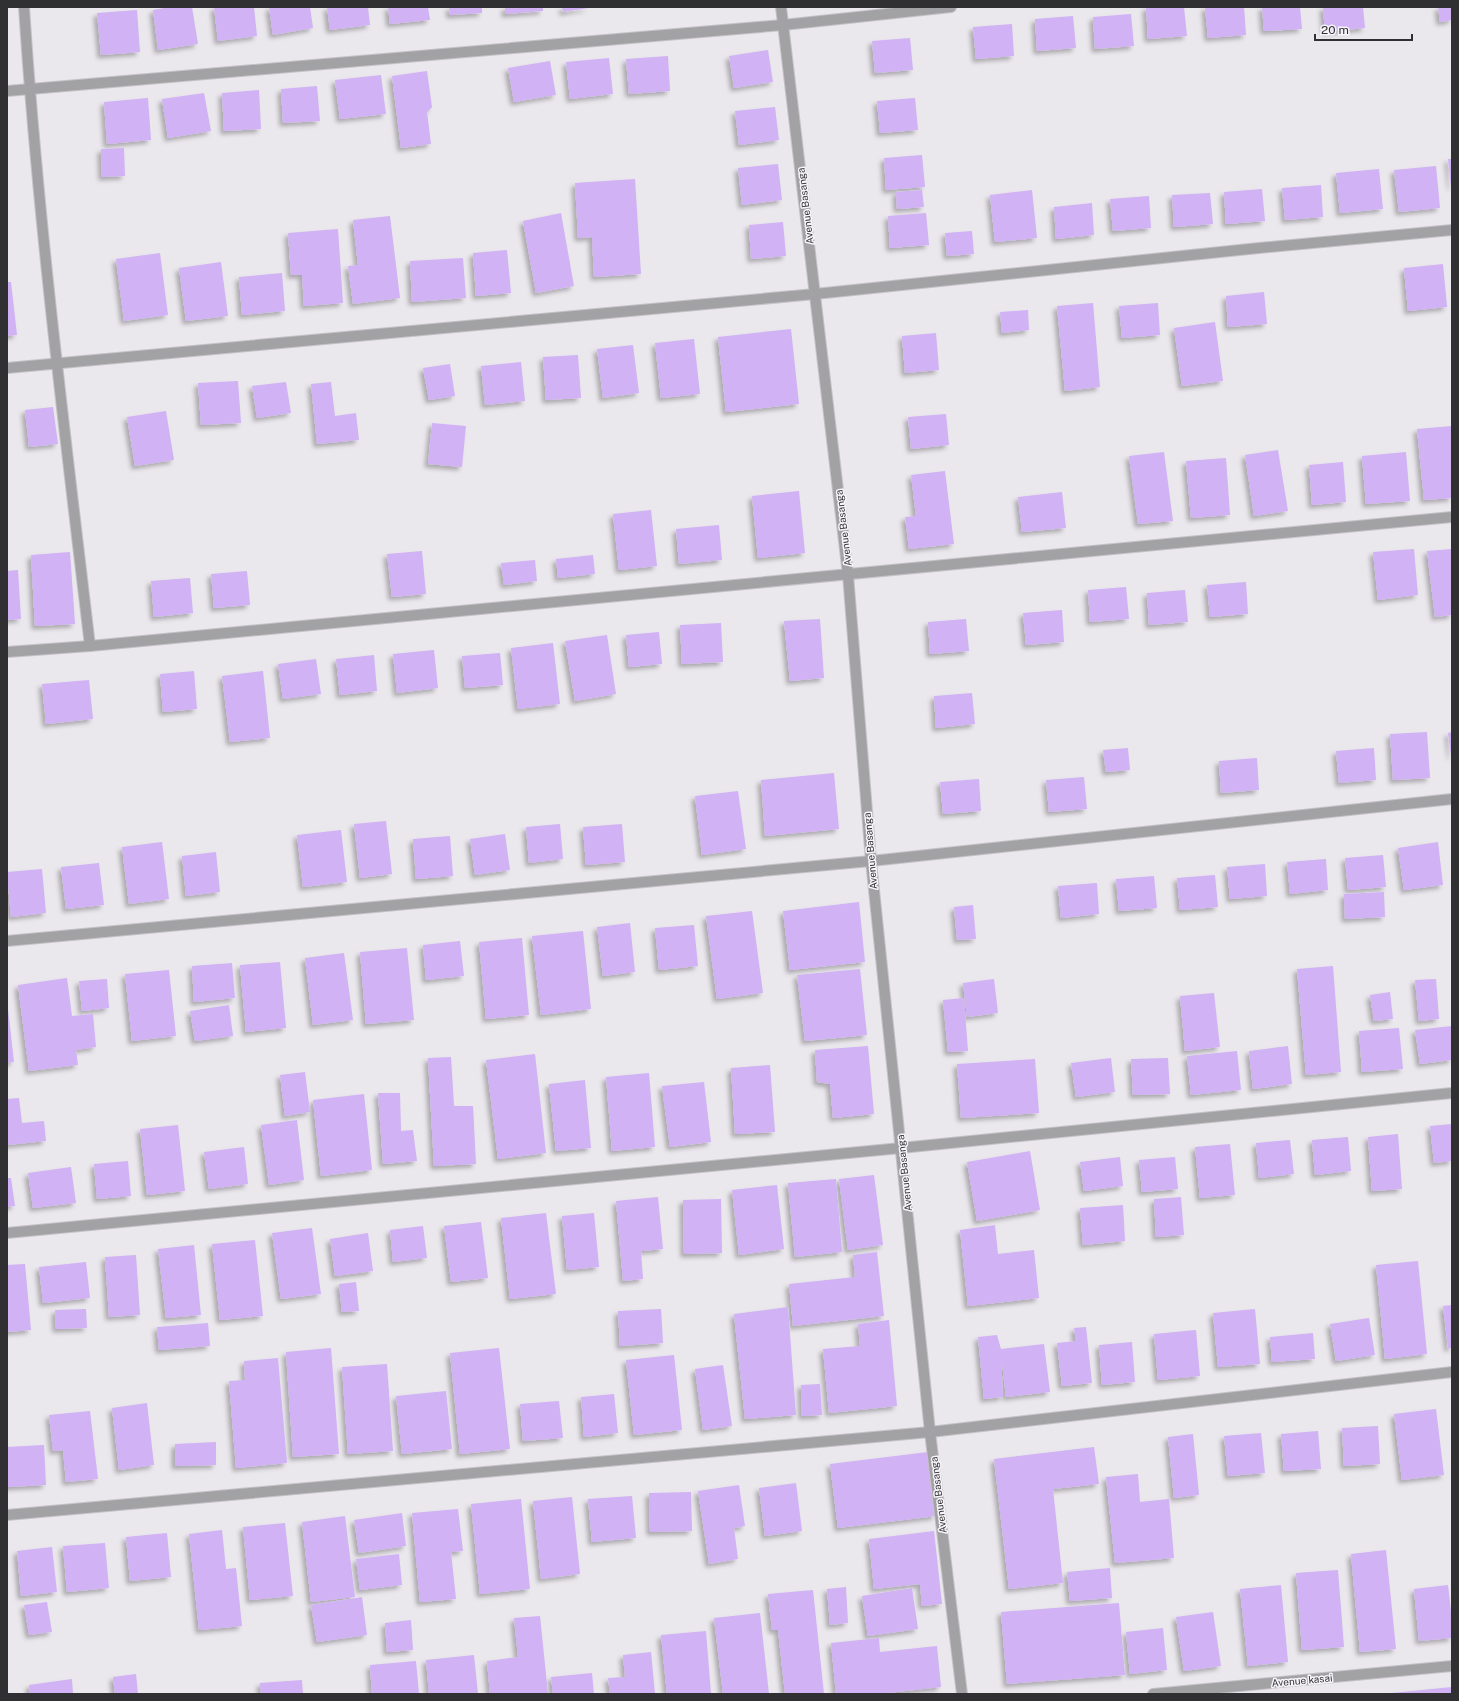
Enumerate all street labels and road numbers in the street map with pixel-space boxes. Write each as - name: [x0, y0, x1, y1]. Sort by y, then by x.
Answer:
- street label: Avenue Basanga: [794, 167, 816, 245]
- street label: Avenue Basanga: [832, 489, 854, 567]
- street label: Avenue Basanga: [861, 812, 879, 890]
- street label: Avenue Basanga: [894, 1134, 914, 1212]
- street label: Avenue Basanga: [927, 1456, 949, 1534]
- street label: Avenue kasai: [1271, 1671, 1333, 1689]

